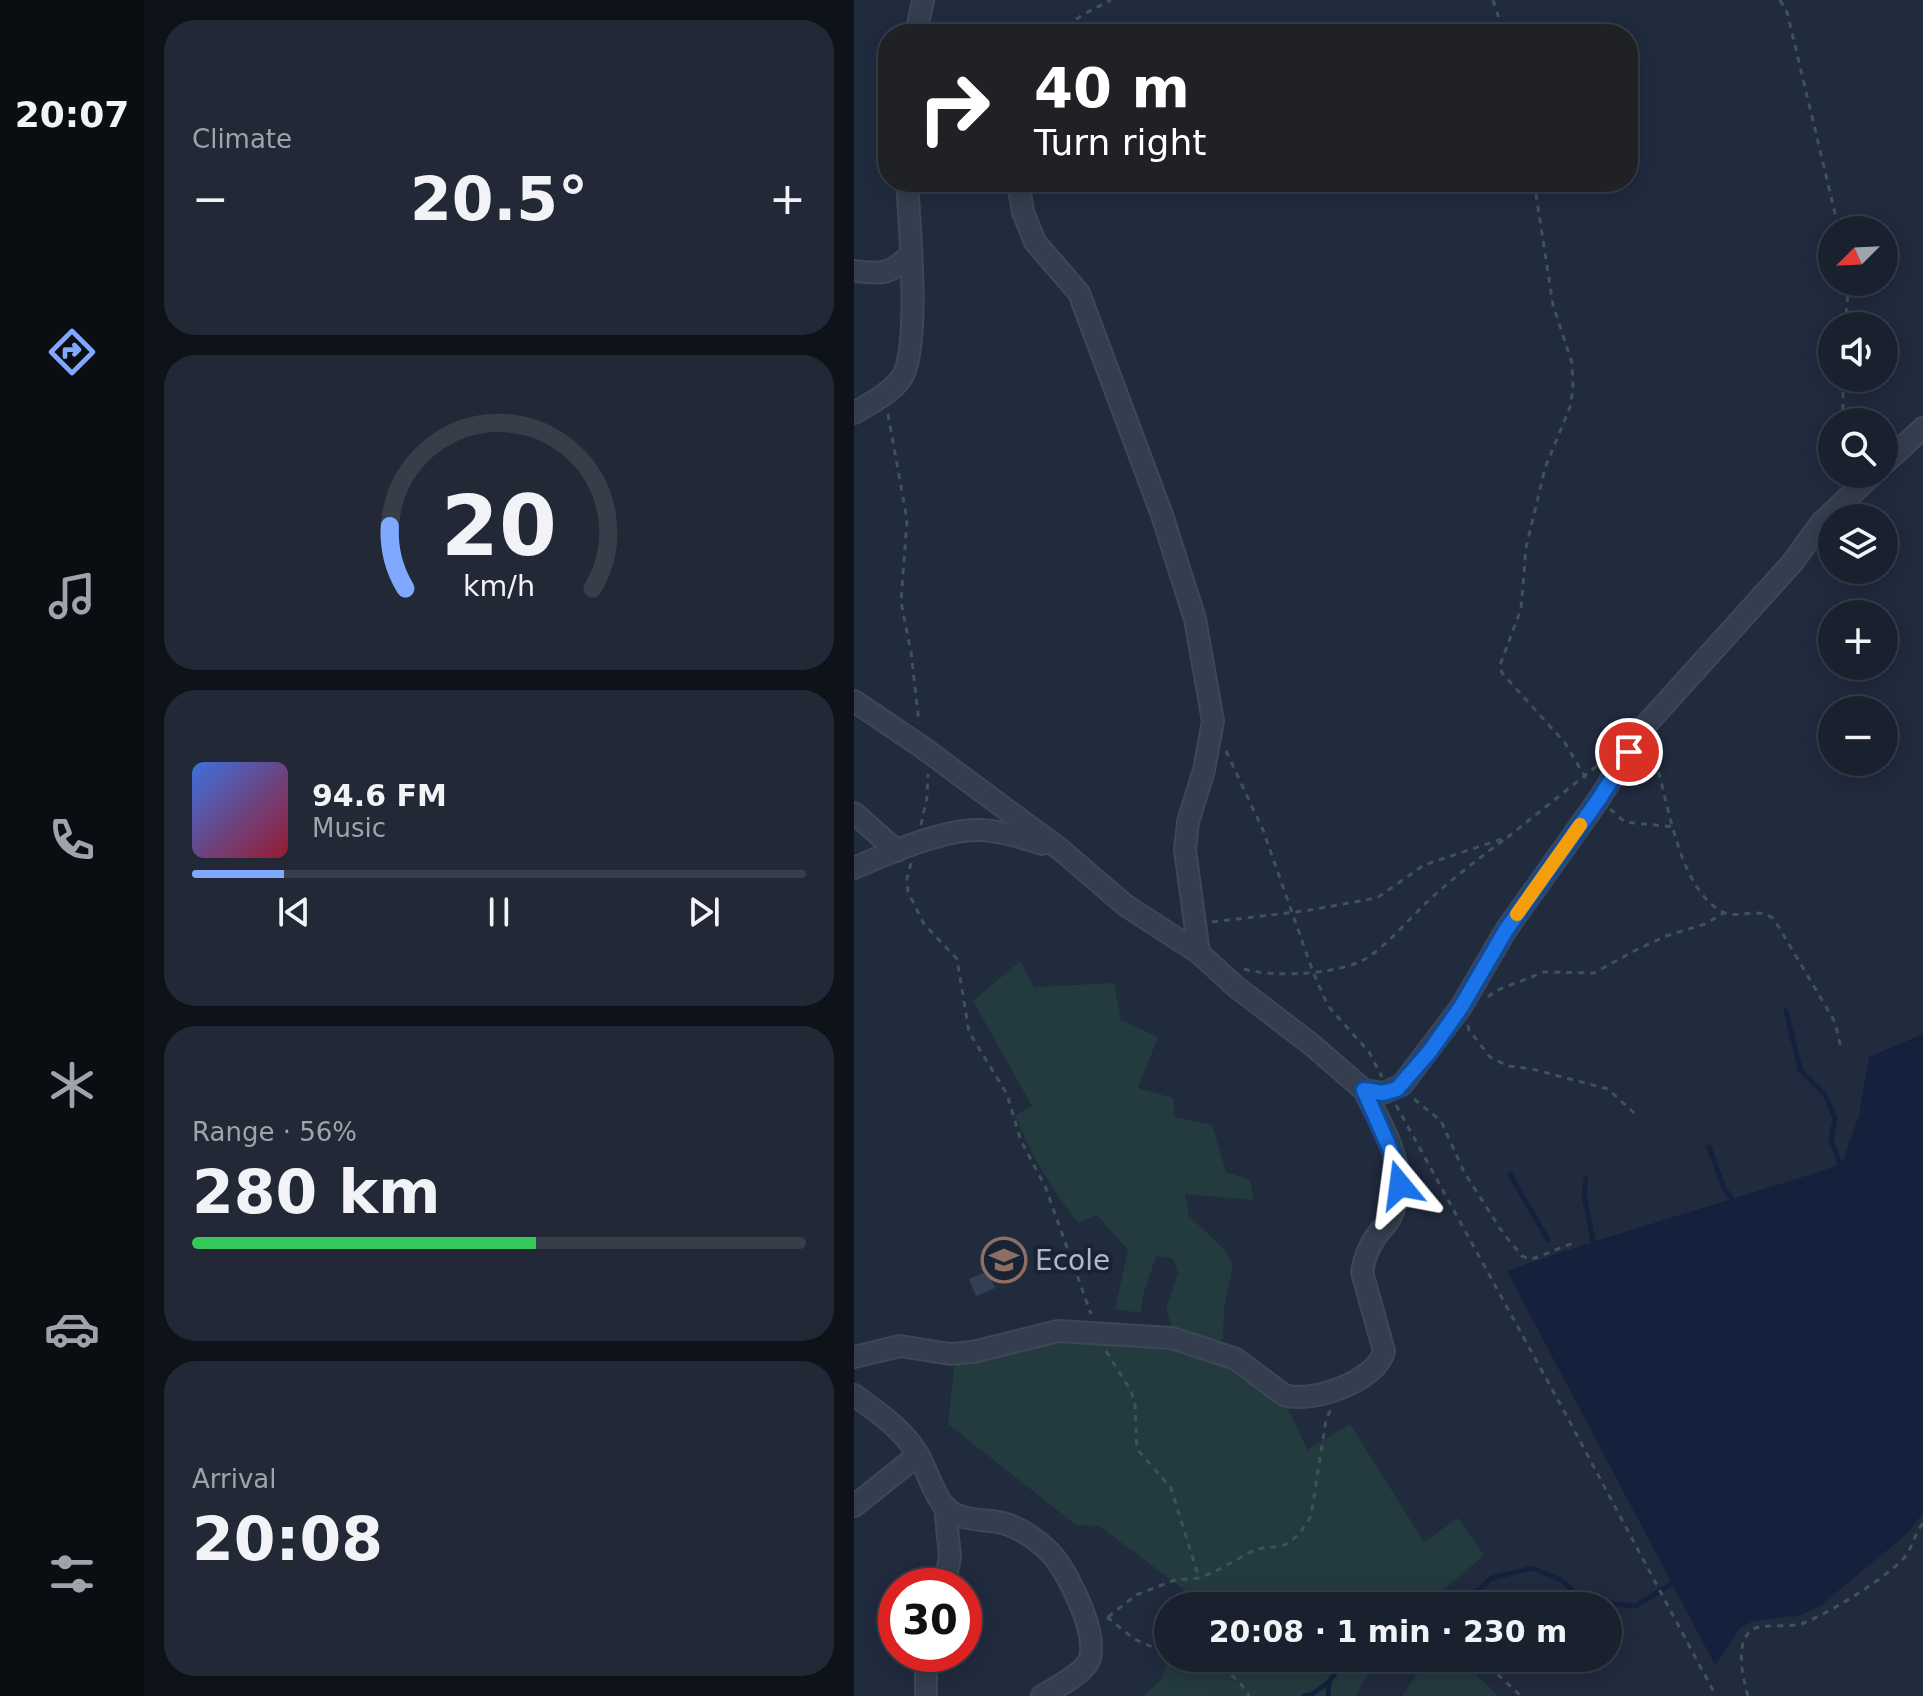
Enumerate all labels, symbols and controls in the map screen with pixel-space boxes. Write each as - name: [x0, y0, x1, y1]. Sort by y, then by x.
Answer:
- text: 40 m: [1034, 55, 1190, 120]
- icon: right: [902, 56, 1006, 160]
- text: 20:07: [15, 94, 129, 135]
- text: Turn right: [1034, 122, 1206, 163]
- text: Climate: [192, 124, 292, 154]
- text: 20.5°: [410, 164, 588, 234]
- text: −: [192, 173, 229, 224]
- text: +: [769, 173, 806, 224]
- north arrow: [1818, 216, 1898, 296]
- map controls: [1818, 216, 1898, 776]
- button: sound: [1818, 312, 1898, 392]
- icon: directions: [44, 324, 100, 380]
- button: search: [1818, 408, 1898, 488]
- text: 20: [441, 477, 557, 574]
- button: layers: [1818, 504, 1898, 584]
- icon: music: [44, 568, 100, 624]
- text: km/h: [463, 569, 535, 603]
- button: +: [1818, 600, 1898, 680]
- button: −: [1818, 696, 1898, 776]
- pin: [1595, 718, 1663, 786]
- icon: arrive: [1607, 730, 1651, 774]
- text: 94.6 FM: [312, 778, 447, 813]
- icon: phone: [44, 812, 100, 868]
- text: Music: [312, 813, 386, 843]
- icon: previous: [272, 890, 316, 934]
- icon: pause: [477, 890, 521, 934]
- icon: next: [682, 890, 726, 934]
- icon: climate: [44, 1057, 100, 1113]
- text: Range · 56%: [192, 1117, 357, 1147]
- position arrow: [1358, 1143, 1442, 1227]
- text: 280 km: [192, 1157, 441, 1227]
- school or university icon: Ecole: [980, 1236, 1028, 1284]
- place label: Ecole: [1035, 1244, 1110, 1277]
- icon: car: [44, 1301, 100, 1357]
- text: Arrival: [192, 1464, 276, 1494]
- text: 20:08: [192, 1504, 383, 1574]
- icon: filters: [44, 1546, 100, 1602]
- speed limit sign: 30: [878, 1568, 982, 1672]
- text: 20:08 · 1 min · 230 m: [1209, 1614, 1567, 1649]

